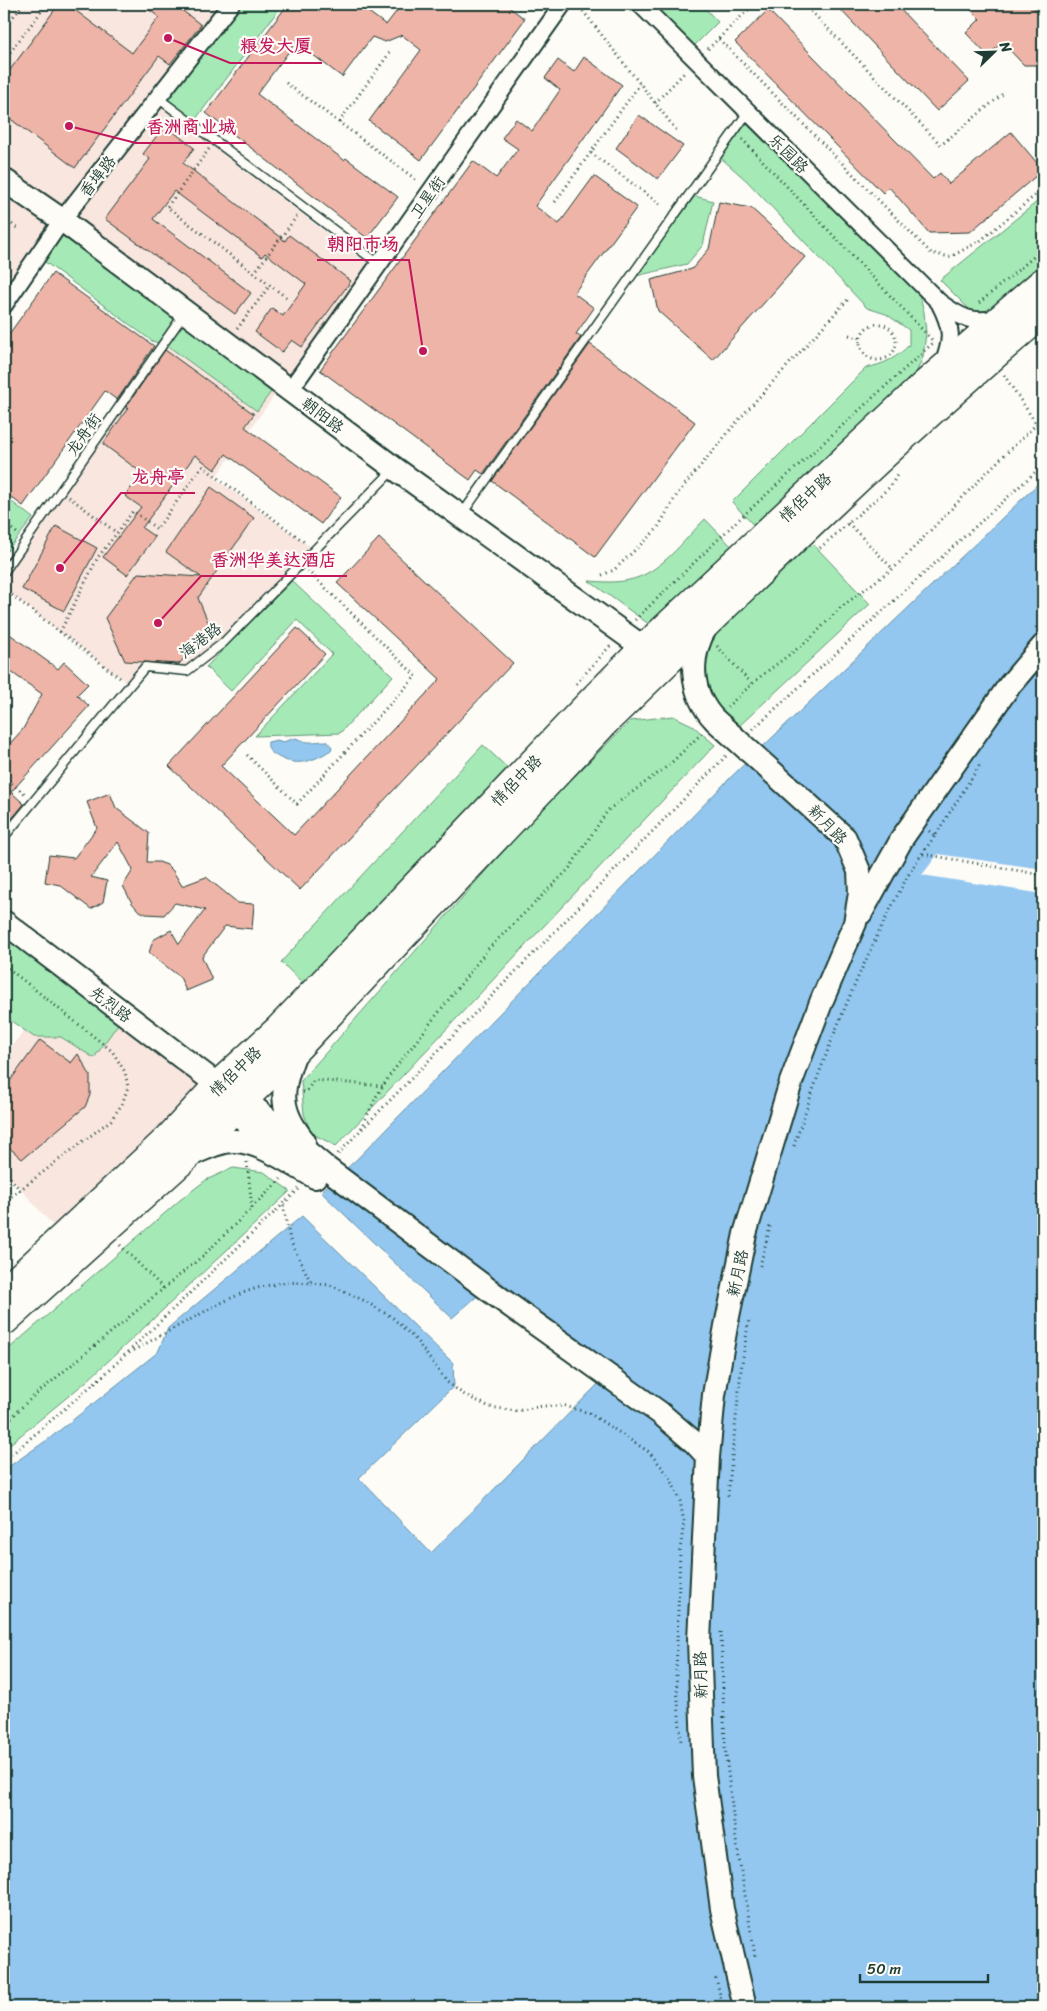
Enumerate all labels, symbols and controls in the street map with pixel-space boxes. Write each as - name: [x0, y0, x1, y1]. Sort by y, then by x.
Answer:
- north arrow: [970, 28, 1020, 78]
- callout: 粮发大厦: [230, 30, 322, 63]
- text: 粮发大厦: [240, 30, 312, 62]
- text: N: [992, 37, 1019, 57]
- callout: 香洲商业城: [136, 110, 246, 143]
- text: 香洲商业城: [146, 111, 236, 143]
- street label: 乐园路: [761, 126, 816, 181]
- street label: 香埠路: [71, 148, 124, 204]
- street label: 卫星街: [402, 169, 453, 225]
- callout: 朝阳市场: [317, 227, 409, 260]
- text: 朝阳市场: [327, 228, 399, 260]
- street label: 朝阳路: [295, 389, 351, 441]
- street label: 龙舟街: [58, 406, 109, 462]
- callout: 龙舟亭: [121, 460, 195, 493]
- text: 龙舟亭: [131, 461, 185, 493]
- street label: 情侶中路: [772, 465, 839, 530]
- callout: 香洲华美达酒店: [201, 543, 347, 576]
- text: 香洲华美达酒店: [211, 544, 337, 576]
- street label: 海港路: [172, 614, 228, 666]
- street label: 情侶中路: [484, 747, 549, 813]
- street label: 新月路: [801, 797, 855, 852]
- street label: 先烈路: [83, 978, 139, 1030]
- street label: 情侶中路: [202, 1039, 268, 1104]
- street label: 新月路: [718, 1247, 757, 1300]
- street label: 新月路: [685, 1650, 716, 1699]
- scale bar: [860, 1951, 987, 1983]
- text: 50 m: [867, 1956, 902, 1982]

